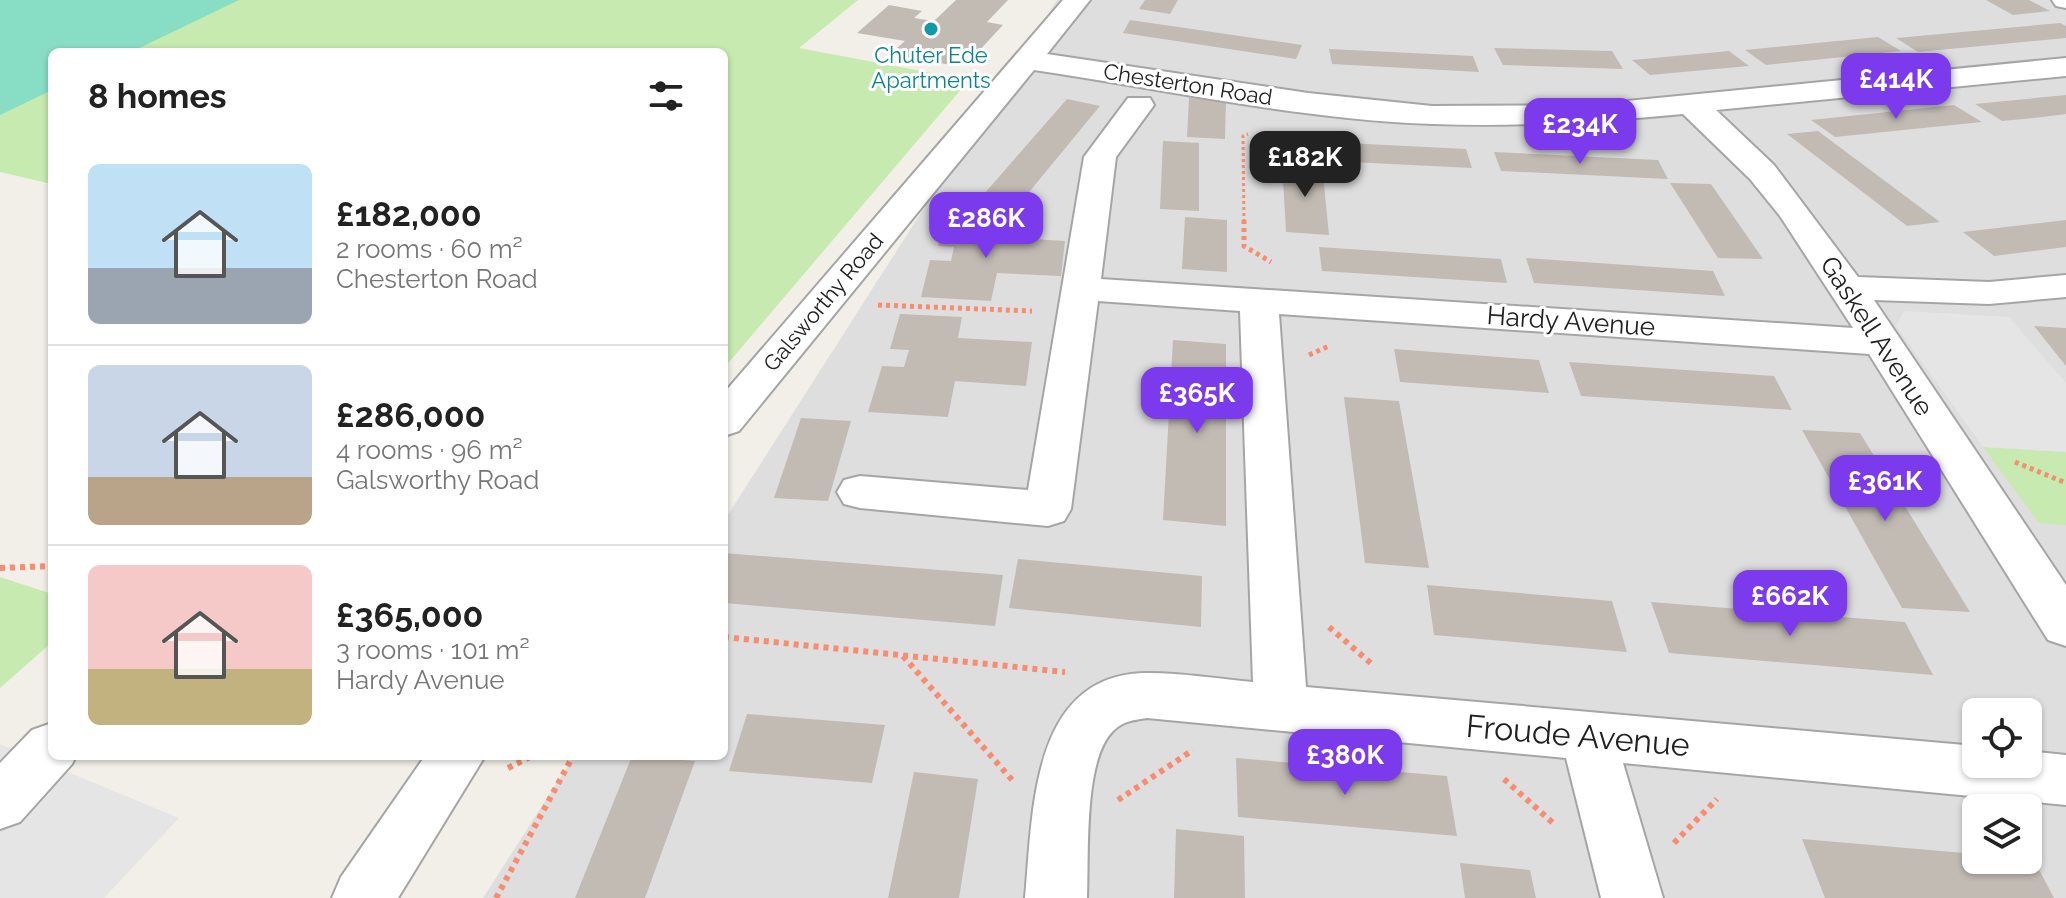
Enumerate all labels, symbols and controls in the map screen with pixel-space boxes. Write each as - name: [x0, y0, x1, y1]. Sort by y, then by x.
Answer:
- marker: Chuter Ede Apartments: [922, 20, 940, 38]
- place label: Chuter Ede Apartments: [871, 42, 991, 93]
- pin: £414K: [1840, 53, 1952, 121]
- street label: Chesterton Road: [1102, 58, 1274, 110]
- text: £414K: [1859, 64, 1933, 94]
- icon: filters: [644, 74, 688, 118]
- text: 8 homes: [88, 76, 227, 116]
- pin: £234K: [1524, 98, 1636, 166]
- text: £234K: [1542, 109, 1618, 139]
- pin: £182K: [1249, 131, 1361, 199]
- text: £182K: [1268, 142, 1342, 172]
- pin: £286K: [930, 192, 1042, 260]
- text: £182,000: [336, 194, 482, 234]
- icon: home: [152, 196, 248, 292]
- text: £286K: [947, 203, 1025, 233]
- street label: Galsworthy Road: [758, 228, 888, 376]
- text: 2 rooms · 60 m²: [336, 234, 523, 264]
- street label: Gaskell Avenue: [1814, 251, 1940, 421]
- text: Chesterton Road: [336, 264, 538, 294]
- street label: Hardy Avenue: [1486, 300, 1656, 342]
- pin: £365K: [1141, 367, 1253, 435]
- text: £365K: [1159, 378, 1235, 408]
- text: £286,000: [336, 395, 485, 435]
- icon: home: [152, 397, 248, 493]
- text: 4 rooms · 96 m²: [336, 435, 523, 465]
- pin: £361K: [1829, 455, 1941, 523]
- text: Galsworthy Road: [336, 465, 539, 495]
- text: £361K: [1848, 466, 1922, 496]
- pin: £662K: [1734, 570, 1846, 638]
- text: £662K: [1751, 581, 1829, 611]
- text: £365,000: [336, 595, 484, 635]
- icon: home: [152, 597, 248, 693]
- text: 3 rooms · 101 m²: [336, 635, 530, 665]
- text: Hardy Avenue: [336, 665, 505, 695]
- map controls: [1962, 698, 2042, 874]
- button: locate: [1962, 698, 2042, 778]
- street label: Froude Avenue: [1465, 707, 1691, 763]
- pin: £380K: [1289, 729, 1401, 797]
- text: £380K: [1306, 740, 1384, 770]
- button: layers: [1962, 794, 2042, 874]

